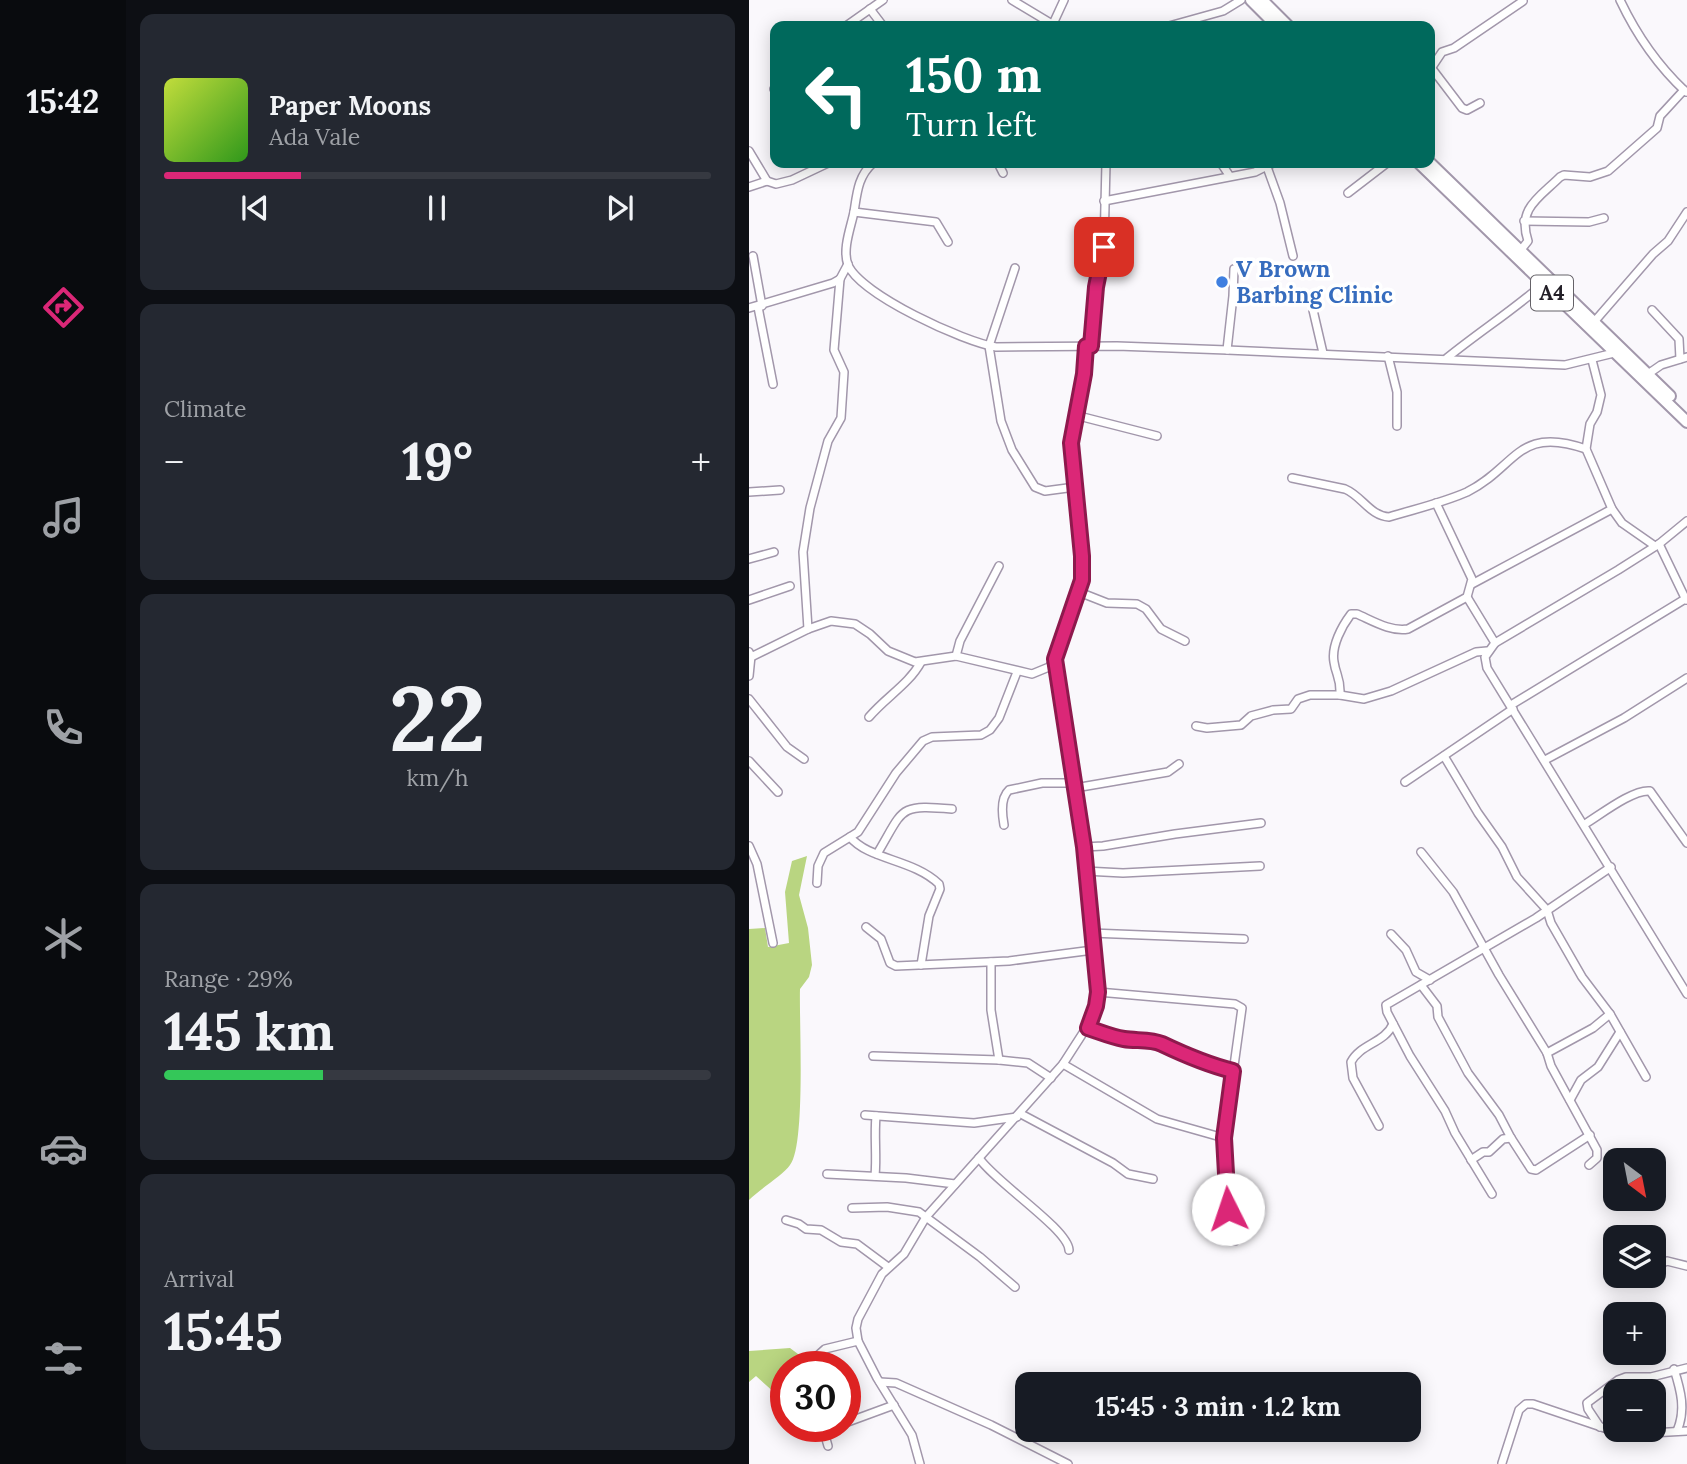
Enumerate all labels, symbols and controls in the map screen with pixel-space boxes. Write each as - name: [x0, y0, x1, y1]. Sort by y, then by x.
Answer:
- text: 150 m: [906, 43, 1042, 105]
- icon: left: [791, 49, 882, 140]
- text: 15:42: [27, 81, 99, 122]
- text: Paper Moons: [269, 89, 431, 122]
- text: Turn left: [906, 104, 1036, 145]
- text: Ada Vale: [269, 122, 360, 151]
- icon: previous: [236, 189, 274, 227]
- icon: pause: [418, 189, 456, 227]
- icon: next: [601, 189, 639, 227]
- pin: [1074, 217, 1134, 277]
- icon: arrive: [1085, 228, 1123, 266]
- place label: V Brown Barbing Clinic: [1236, 254, 1393, 309]
- marker: V Brown Barbing Clinic: [1214, 274, 1230, 290]
- road number: A4: [1531, 276, 1573, 310]
- icon: directions: [39, 283, 88, 332]
- text: Climate: [164, 394, 246, 423]
- text: 19°: [402, 428, 473, 494]
- text: −: [164, 438, 184, 486]
- text: +: [691, 438, 711, 486]
- icon: music: [39, 493, 88, 542]
- text: 22: [389, 659, 486, 776]
- icon: phone: [39, 703, 88, 752]
- text: km/h: [406, 763, 469, 792]
- icon: climate: [39, 914, 88, 963]
- text: Range · 29%: [164, 964, 293, 993]
- text: 145 km: [164, 998, 334, 1064]
- icon: car: [39, 1124, 88, 1173]
- north arrow: [1603, 1148, 1666, 1211]
- map controls: [1603, 1148, 1666, 1442]
- position arrow: [1191, 1172, 1265, 1246]
- button: layers: [1603, 1225, 1666, 1288]
- text: Arrival: [164, 1264, 234, 1293]
- text: 15:45: [164, 1298, 283, 1364]
- button: +: [1603, 1302, 1666, 1365]
- icon: filters: [39, 1334, 88, 1383]
- speed limit sign: 30: [770, 1351, 861, 1442]
- button: −: [1603, 1379, 1666, 1442]
- text: 15:45 · 3 min · 1.2 km: [1095, 1390, 1341, 1423]

